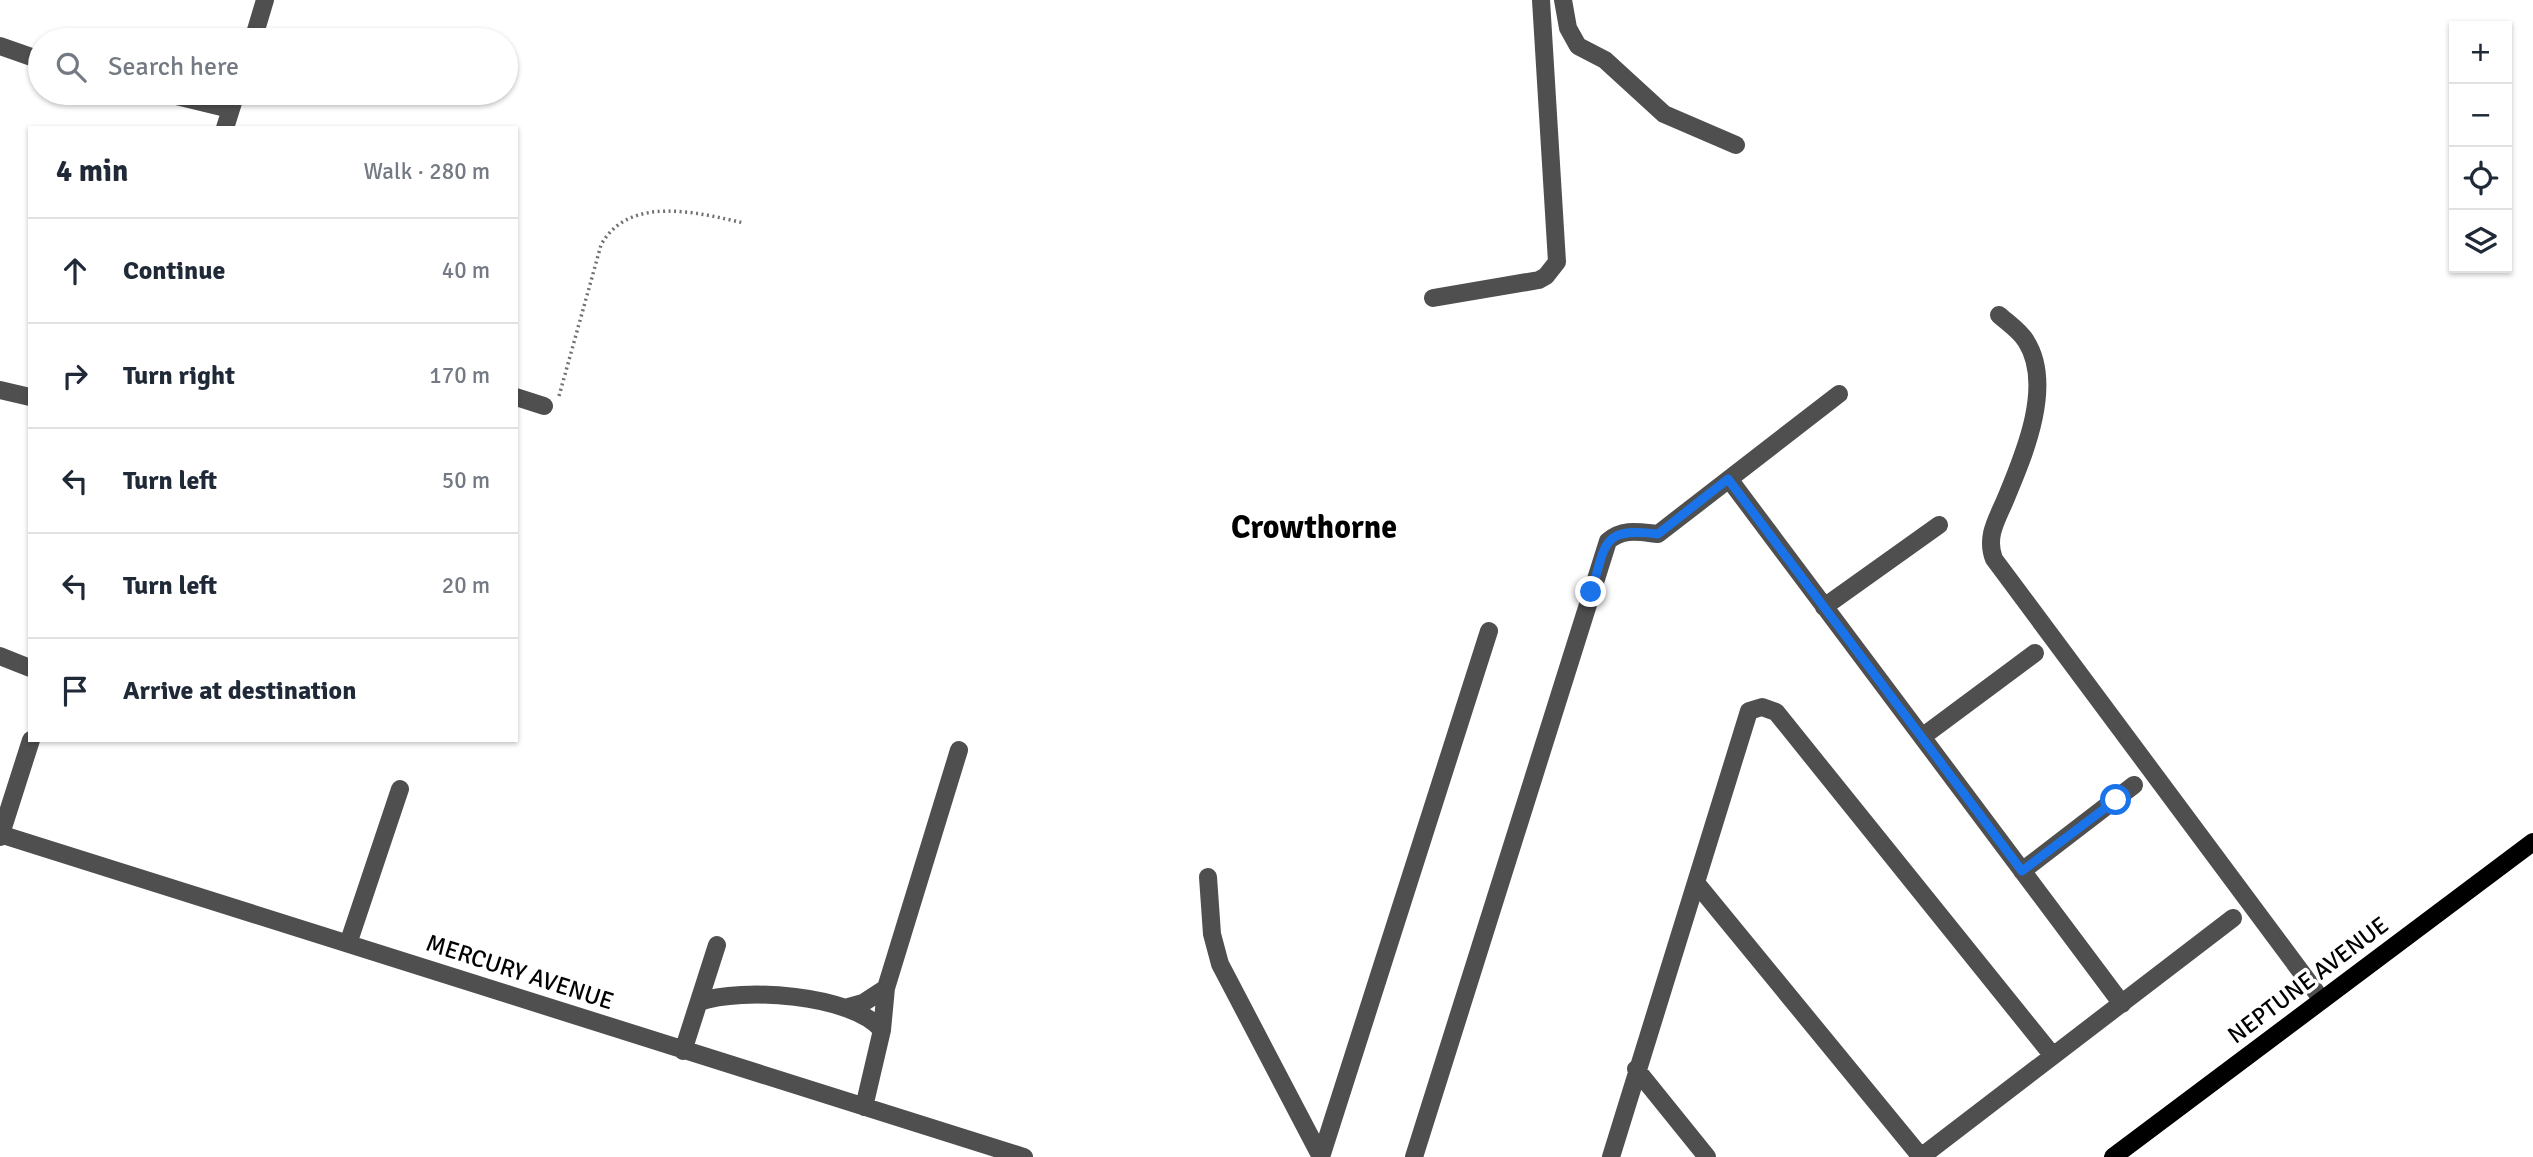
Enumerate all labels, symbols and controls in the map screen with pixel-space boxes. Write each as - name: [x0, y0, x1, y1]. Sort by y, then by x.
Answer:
- map controls: [2449, 21, 2512, 273]
- button: +: [2449, 21, 2512, 84]
- search box: [28, 28, 518, 105]
- icon: search: [52, 48, 90, 86]
- text: Search here: [108, 51, 239, 83]
- button: −: [2449, 84, 2512, 147]
- button: locate: [2449, 147, 2512, 210]
- text: 4 min: [56, 153, 128, 190]
- text: Walk · 280 m: [364, 157, 490, 186]
- button: layers: [2449, 210, 2512, 273]
- icon: ahead: [56, 252, 94, 290]
- text: Continue: [123, 255, 225, 287]
- text: 40 m: [442, 256, 490, 285]
- icon: right: [56, 357, 94, 395]
- text: Turn right: [123, 360, 235, 392]
- text: 170 m: [429, 361, 490, 390]
- icon: left: [56, 462, 94, 500]
- text: Turn left: [123, 465, 217, 497]
- text: 50 m: [442, 466, 490, 495]
- district label: Crowthorne: [1231, 508, 1397, 547]
- icon: left: [56, 567, 94, 605]
- text: Turn left: [123, 570, 217, 602]
- text: 20 m: [442, 571, 490, 600]
- route end: [1575, 576, 1606, 607]
- icon: arrive: [56, 672, 94, 710]
- text: Arrive at destination: [123, 675, 356, 707]
- route start: [2100, 784, 2131, 815]
- street label: NEPTUNE AVENUE: [2222, 910, 2394, 1050]
- street label: MERCURY AVENUE: [422, 928, 618, 1016]

